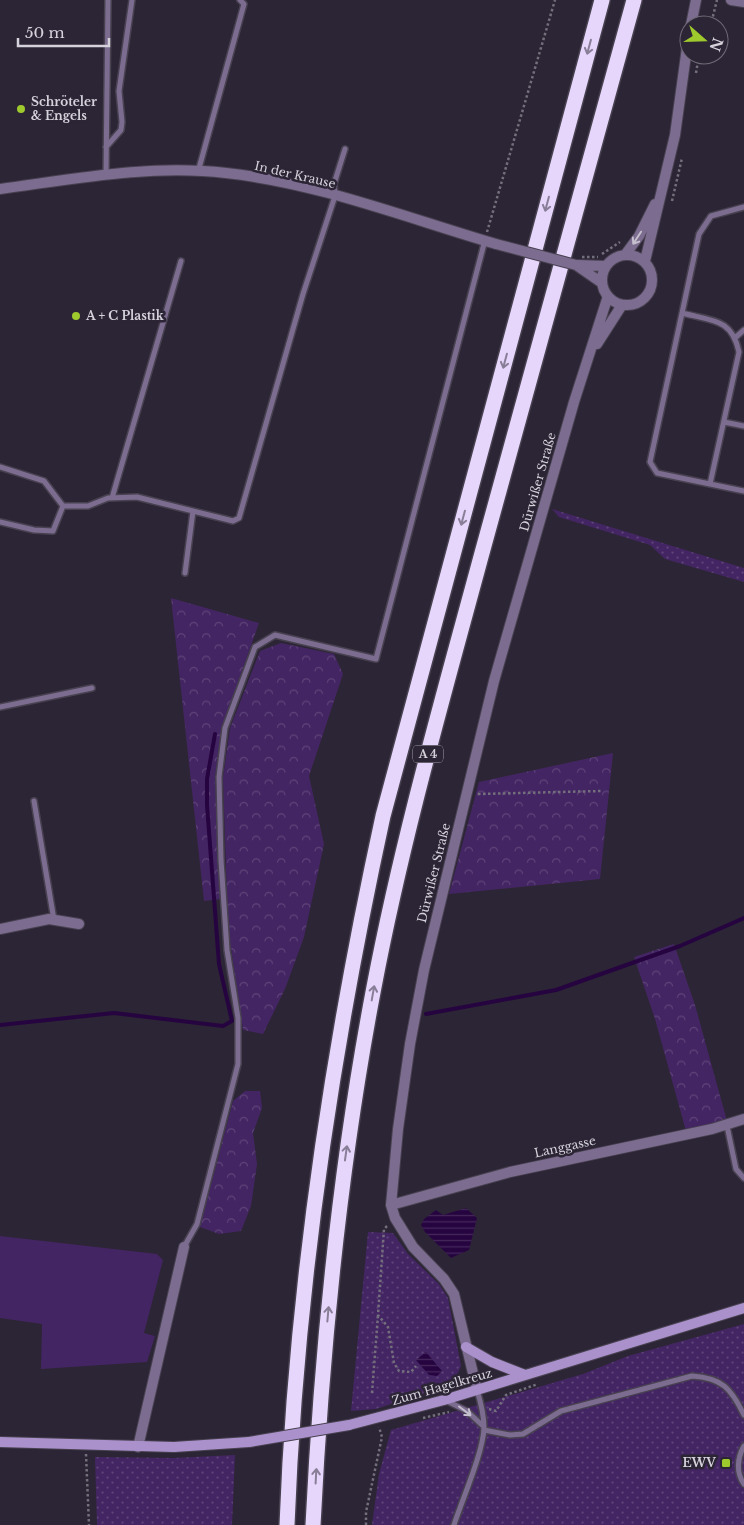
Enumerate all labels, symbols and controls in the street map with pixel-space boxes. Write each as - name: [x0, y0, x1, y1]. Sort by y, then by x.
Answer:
- scale bar: [18, 15, 109, 47]
- north arrow: [679, 15, 729, 65]
- text: 50 m: [25, 23, 65, 42]
- text: N: [706, 35, 727, 54]
- one-way arrow: [584, 39, 594, 55]
- place label: Schröteler & Engels: [31, 94, 97, 123]
- marker: Schröteler & Engels: [15, 103, 27, 115]
- street label: In der Krause: [253, 158, 337, 191]
- one-way arrow: [542, 196, 552, 212]
- one-way arrow: [632, 231, 642, 245]
- place label: A + C Plastik: [85, 308, 165, 323]
- marker: A + C Plastik: [70, 310, 82, 322]
- one-way arrow: [500, 353, 509, 369]
- street label: Dürwißer Straße: [516, 431, 559, 533]
- one-way arrow: [458, 509, 467, 525]
- road number: A 4: [413, 746, 443, 762]
- street label: Dürwißer Straße: [414, 821, 453, 924]
- one-way arrow: [368, 985, 378, 1001]
- street label: Langgasse: [533, 1133, 597, 1160]
- one-way arrow: [341, 1145, 351, 1161]
- one-way arrow: [323, 1307, 332, 1323]
- street label: Zum Hagelkreuz: [390, 1365, 494, 1408]
- one-way arrow: [458, 1405, 471, 1416]
- place label: EWV: [682, 1455, 716, 1470]
- marker: EWV: [720, 1457, 732, 1469]
- one-way arrow: [311, 1469, 320, 1485]

